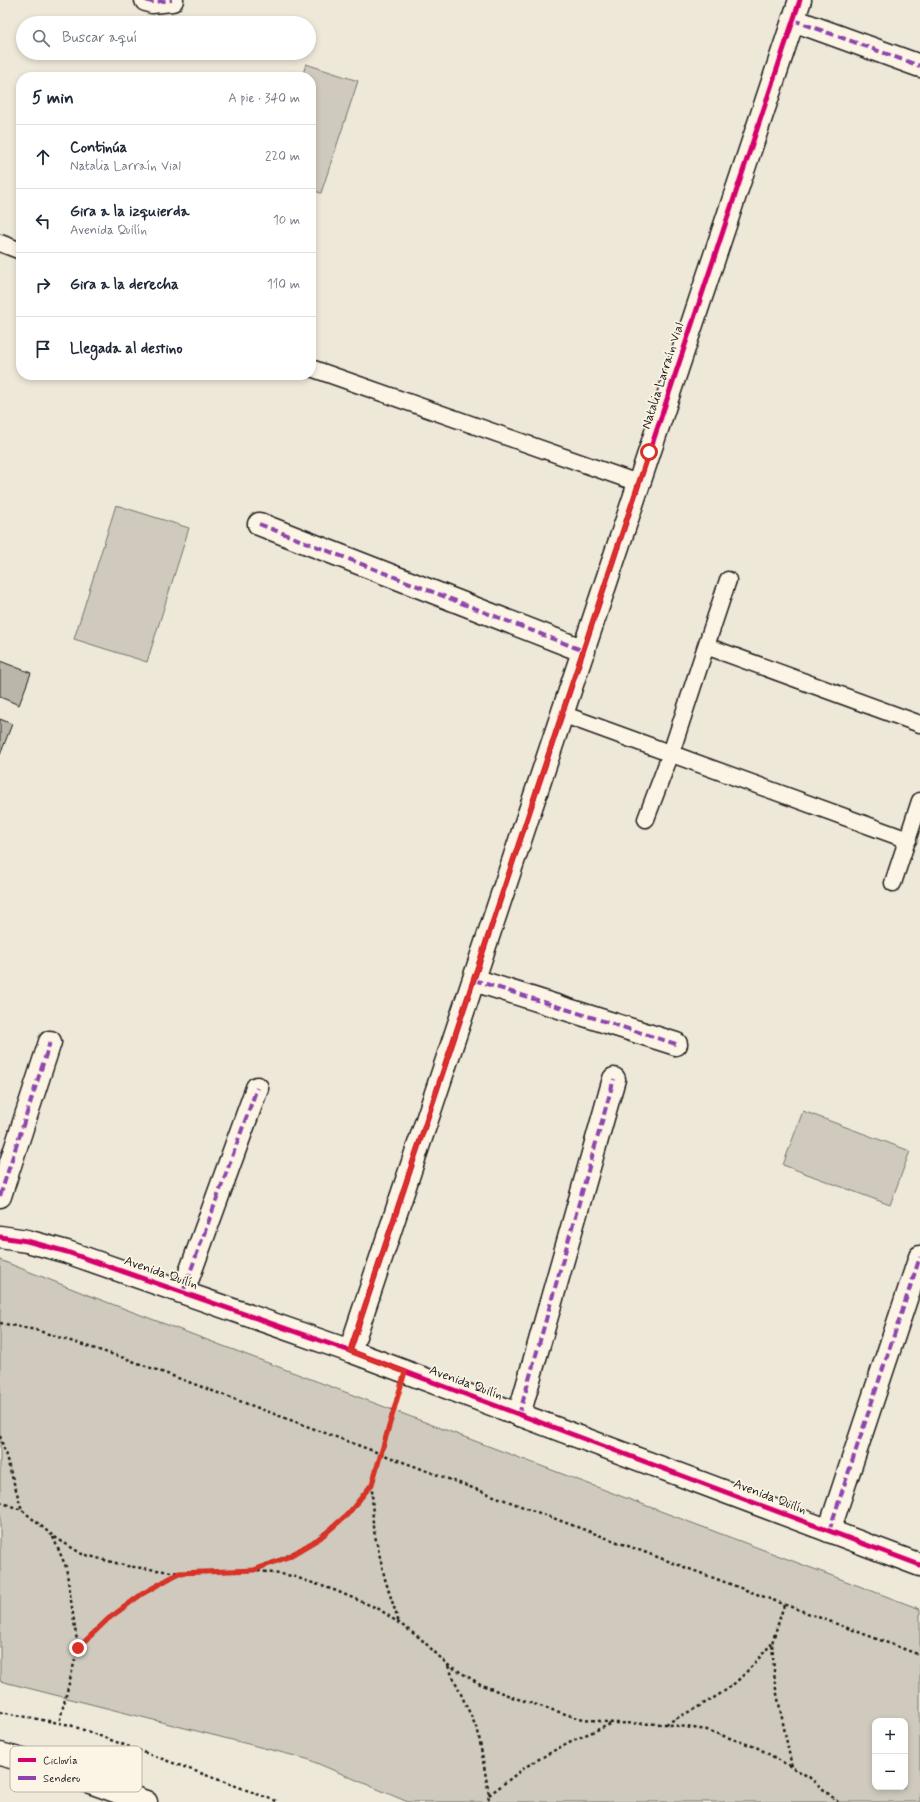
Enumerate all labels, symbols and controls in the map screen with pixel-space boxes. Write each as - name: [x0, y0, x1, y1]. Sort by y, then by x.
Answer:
- search box: [16, 16, 316, 60]
- icon: search: [30, 27, 52, 49]
- text: Buscar aquí: [62, 28, 137, 48]
- text: 5 min: [32, 87, 74, 109]
- text: A pie · 340 m: [228, 90, 300, 107]
- text: Continúa: [70, 138, 127, 158]
- icon: ahead: [32, 146, 54, 168]
- text: 220 m: [265, 148, 300, 165]
- text: Natalia Larraín Vial: [70, 158, 181, 175]
- text: Gira a la izquierda: [70, 202, 189, 222]
- icon: left: [32, 210, 54, 232]
- text: 10 m: [273, 212, 300, 229]
- text: Avenida Quilín: [70, 222, 147, 239]
- icon: right: [32, 274, 54, 296]
- text: Gira a la derecha: [70, 275, 179, 295]
- text: 110 m: [267, 276, 300, 293]
- street label: Natalia Larraín Vial: [638, 320, 688, 431]
- icon: arrive: [32, 338, 54, 360]
- text: Llegada al destino: [70, 339, 183, 359]
- route start: [640, 443, 658, 461]
- street label: Avenida Quilín: [122, 1252, 200, 1294]
- street label: Avenida Quilín: [427, 1362, 505, 1404]
- street label: Avenida Quilín: [731, 1475, 809, 1519]
- route end: [69, 1639, 87, 1657]
- map controls: [872, 1718, 908, 1790]
- button: +: [872, 1718, 908, 1754]
- legend: [10, 1746, 142, 1792]
- text: Ciclovía: [43, 1754, 78, 1768]
- button: −: [872, 1754, 908, 1790]
- text: Sendero: [43, 1772, 80, 1786]

